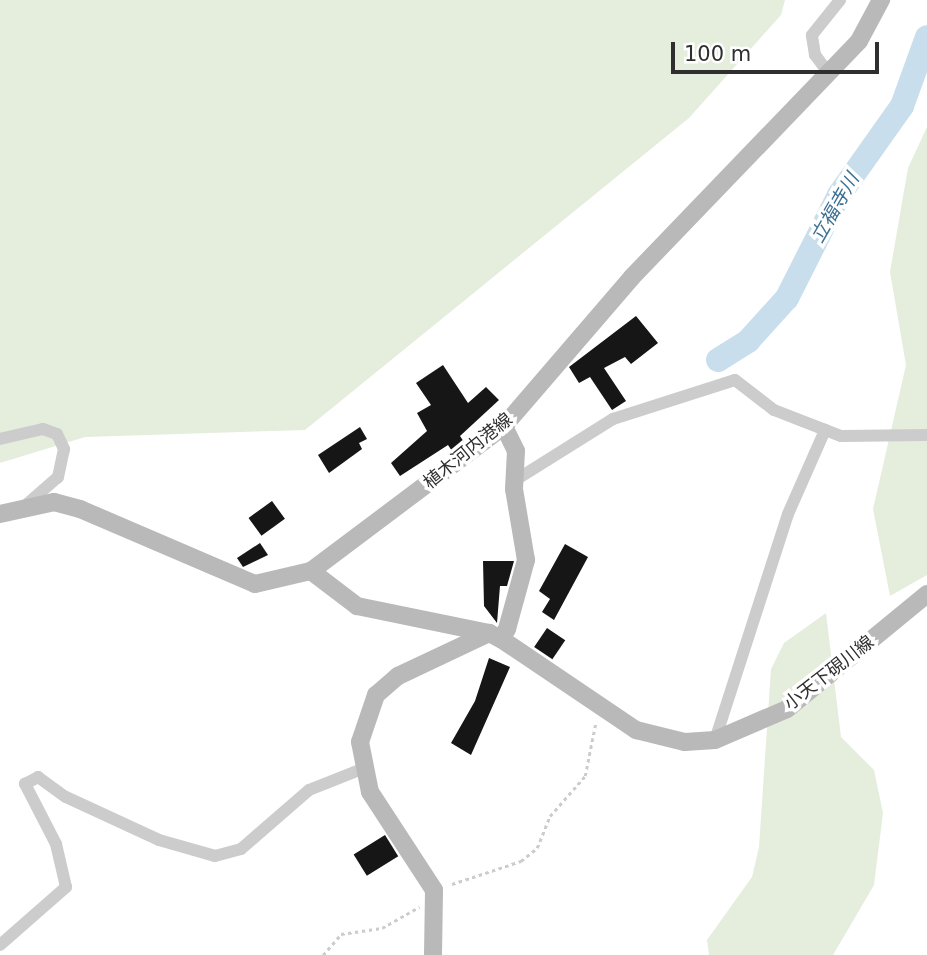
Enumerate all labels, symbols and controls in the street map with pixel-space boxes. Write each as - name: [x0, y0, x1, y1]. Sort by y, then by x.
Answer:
- scale bar: [675, 28, 883, 72]
- text: 100 m: [684, 42, 751, 66]
- water label: 立福寺川: [806, 169, 864, 247]
- street label: 植木河内港線: [419, 409, 517, 493]
- street label: 小天下硯川線: [780, 631, 878, 715]

